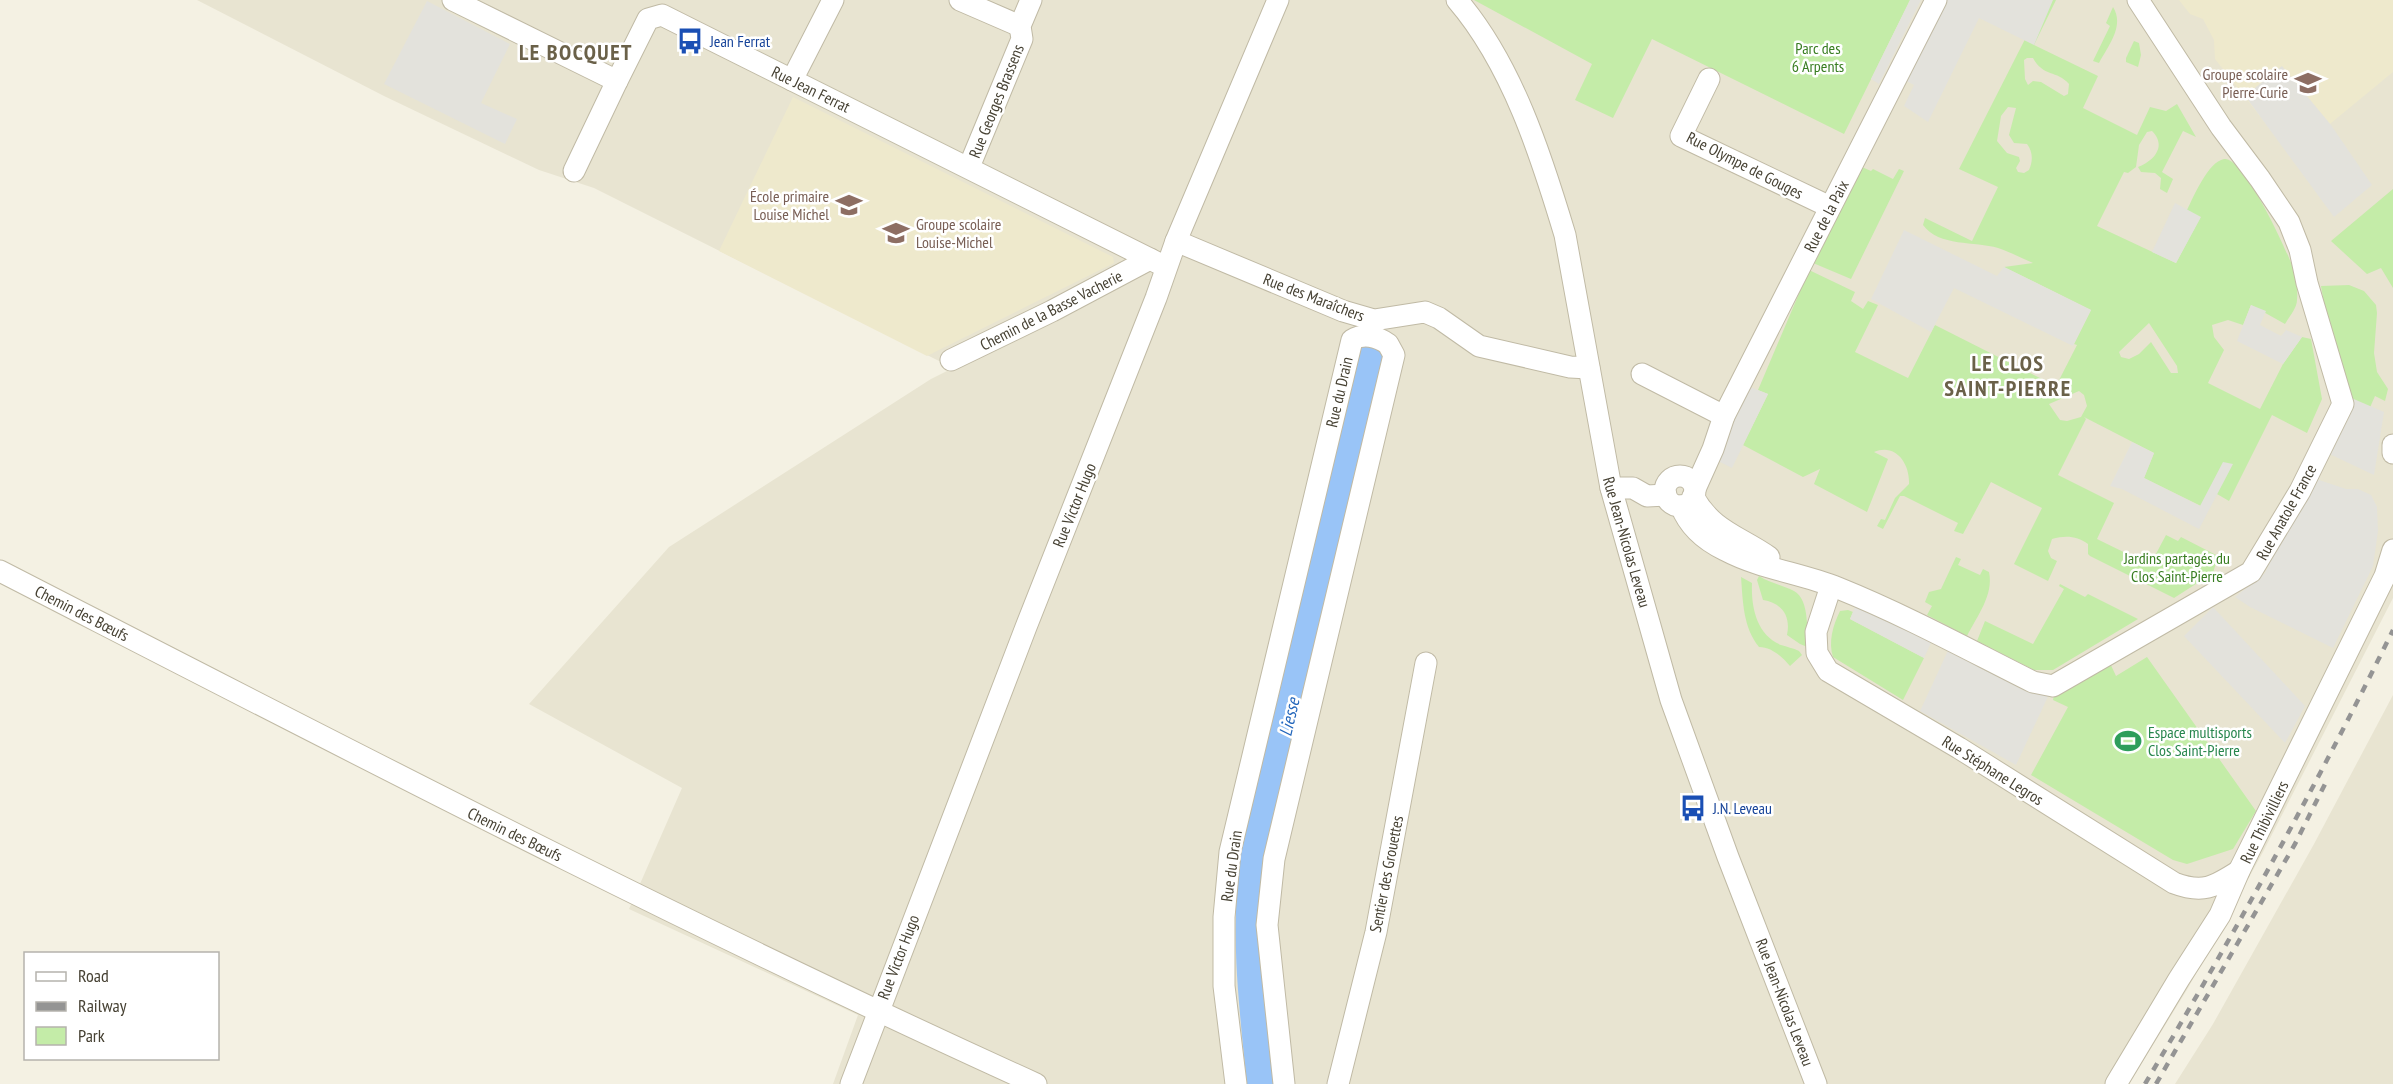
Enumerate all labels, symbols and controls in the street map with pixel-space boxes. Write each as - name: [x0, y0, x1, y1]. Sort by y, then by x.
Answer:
- bus stop icon: Jean Ferrat: [675, 26, 705, 56]
- place label: Jean Ferrat: [709, 31, 771, 51]
- district label: LE BOCQUET: [519, 38, 633, 66]
- park label: Parc des 6 Arpents: [1792, 38, 1844, 76]
- street label: Rue Georges Brassens: [964, 41, 1028, 161]
- street label: Rue Jean Ferrat: [769, 61, 854, 117]
- place label: Groupe scolaire Pierre-Curie: [2203, 64, 2288, 102]
- school or university icon: Groupe scolaire Pierre-Curie: [2293, 68, 2323, 98]
- street label: Rue Olympe de Gouges: [1683, 127, 1807, 203]
- street label: Rue de la Paix: [1799, 176, 1853, 255]
- place label: École primaire Louise Michel: [750, 186, 829, 224]
- school or university icon: École primaire Louise Michel: [834, 190, 864, 220]
- place label: Groupe scolaire Louise-Michel: [916, 214, 1001, 252]
- school or university icon: Groupe scolaire Louise-Michel: [881, 218, 911, 248]
- street label: Chemin de la Basse Vacherie: [976, 265, 1126, 355]
- street label: Rue des Maraîchers: [1260, 268, 1368, 326]
- district label: LE CLOS SAINT-PIERRE: [1944, 349, 2072, 402]
- street label: Rue du Drain: [1321, 355, 1357, 429]
- street label: Rue Victor Hugo: [1048, 460, 1100, 550]
- street label: Rue Anatole France: [2251, 461, 2321, 563]
- street label: Rue Jean-Nicolas Leveau: [1599, 474, 1655, 610]
- park label: Jardins partagés du Clos Saint-Pierre: [2123, 548, 2230, 586]
- street label: Chemin des Bœufs: [32, 581, 132, 645]
- water label: Liesse: [1273, 694, 1305, 738]
- place label: Espace multisports Clos Saint-Pierre: [2148, 722, 2252, 760]
- sports icon: Espace multisports Clos Saint-Pierre: [2113, 726, 2143, 756]
- street label: Rue Stéphane Legros: [1939, 731, 2047, 809]
- street label: Rue Thibivilliers: [2235, 777, 2293, 867]
- bus stop icon: J.N. Leveau: [1678, 793, 1708, 823]
- place label: J.N. Leveau: [1712, 798, 1772, 818]
- street label: Chemin des Bœufs: [464, 803, 566, 865]
- street label: Sentier des Grouettes: [1365, 814, 1407, 934]
- street label: Rue du Drain: [1216, 829, 1246, 903]
- street label: Rue Victor Hugo: [873, 912, 923, 1002]
- street label: Rue Jean-Nicolas Leveau: [1751, 935, 1819, 1069]
- legend: [24, 952, 219, 1060]
- text: Road: [78, 964, 109, 987]
- text: Railway: [78, 994, 127, 1017]
- text: Park: [78, 1024, 105, 1047]

